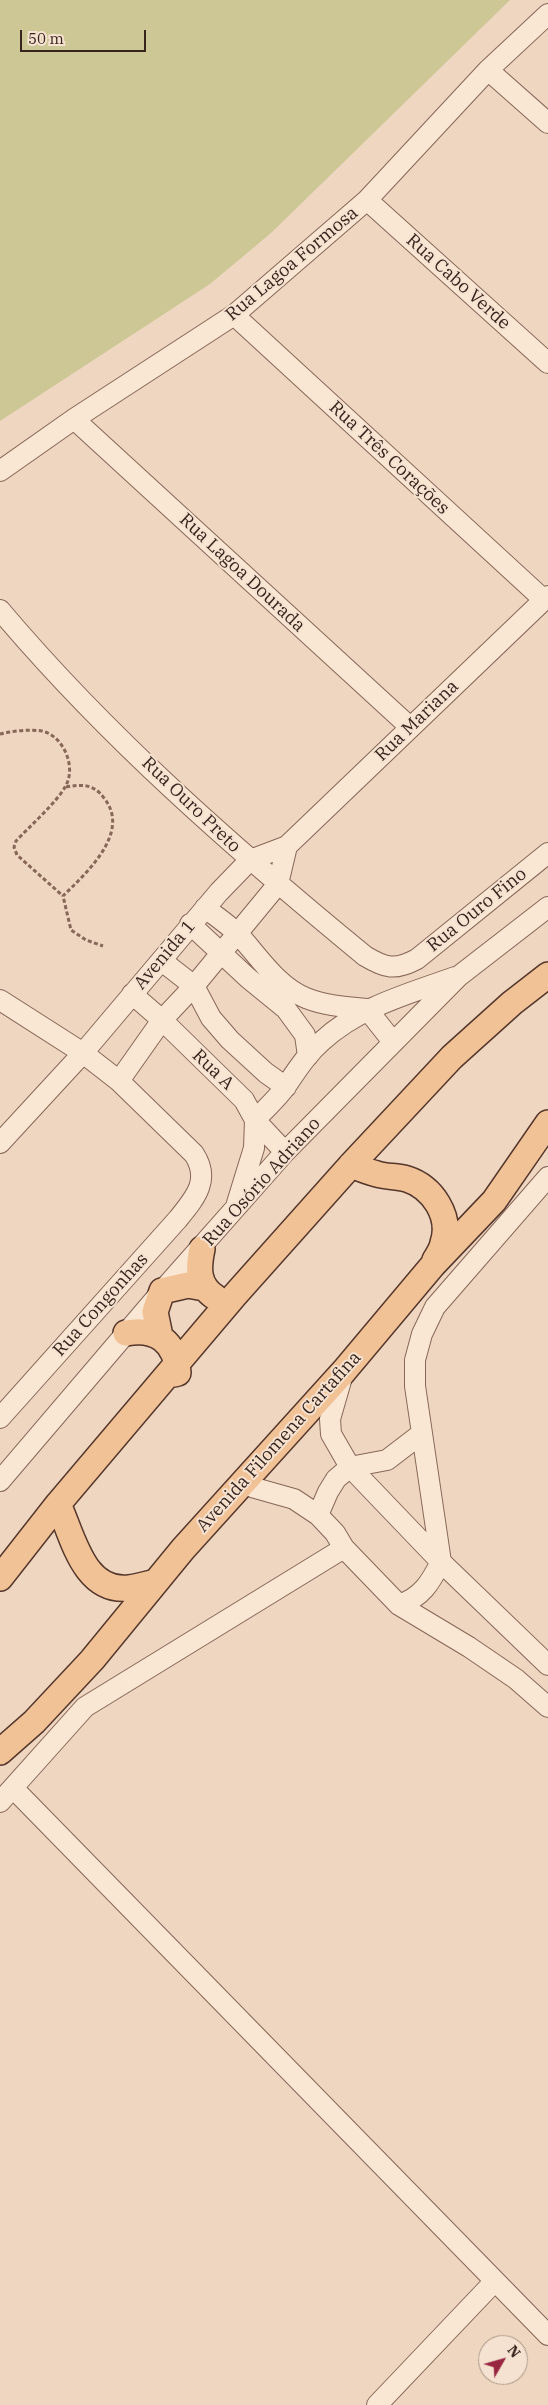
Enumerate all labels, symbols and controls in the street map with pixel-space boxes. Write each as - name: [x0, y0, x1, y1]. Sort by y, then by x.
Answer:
- scale bar: [22, 20, 149, 52]
- text: 50 m: [28, 29, 64, 48]
- street label: Rua Lagoa Formosa: [221, 202, 363, 326]
- street label: Rua Cabo Verde: [401, 230, 515, 334]
- street label: Rua Três Corações: [324, 397, 454, 519]
- street label: Rua Lagoa Dourada: [175, 509, 309, 637]
- street label: Rua Mariana: [371, 676, 463, 766]
- street label: Rua Ouro Preto: [137, 753, 245, 857]
- street label: Rua Ouro Fino: [423, 863, 531, 957]
- street label: Avenida 1: [130, 916, 200, 994]
- street label: Rua A: [188, 1045, 238, 1095]
- street label: Rua Osório Adriano: [199, 1113, 325, 1251]
- street label: Rua Congonhas: [49, 1249, 153, 1361]
- street label: Avenida Filomena Cartafina: [192, 1347, 366, 1537]
- north arrow: [478, 2335, 528, 2385]
- text: N: [504, 2341, 525, 2361]

